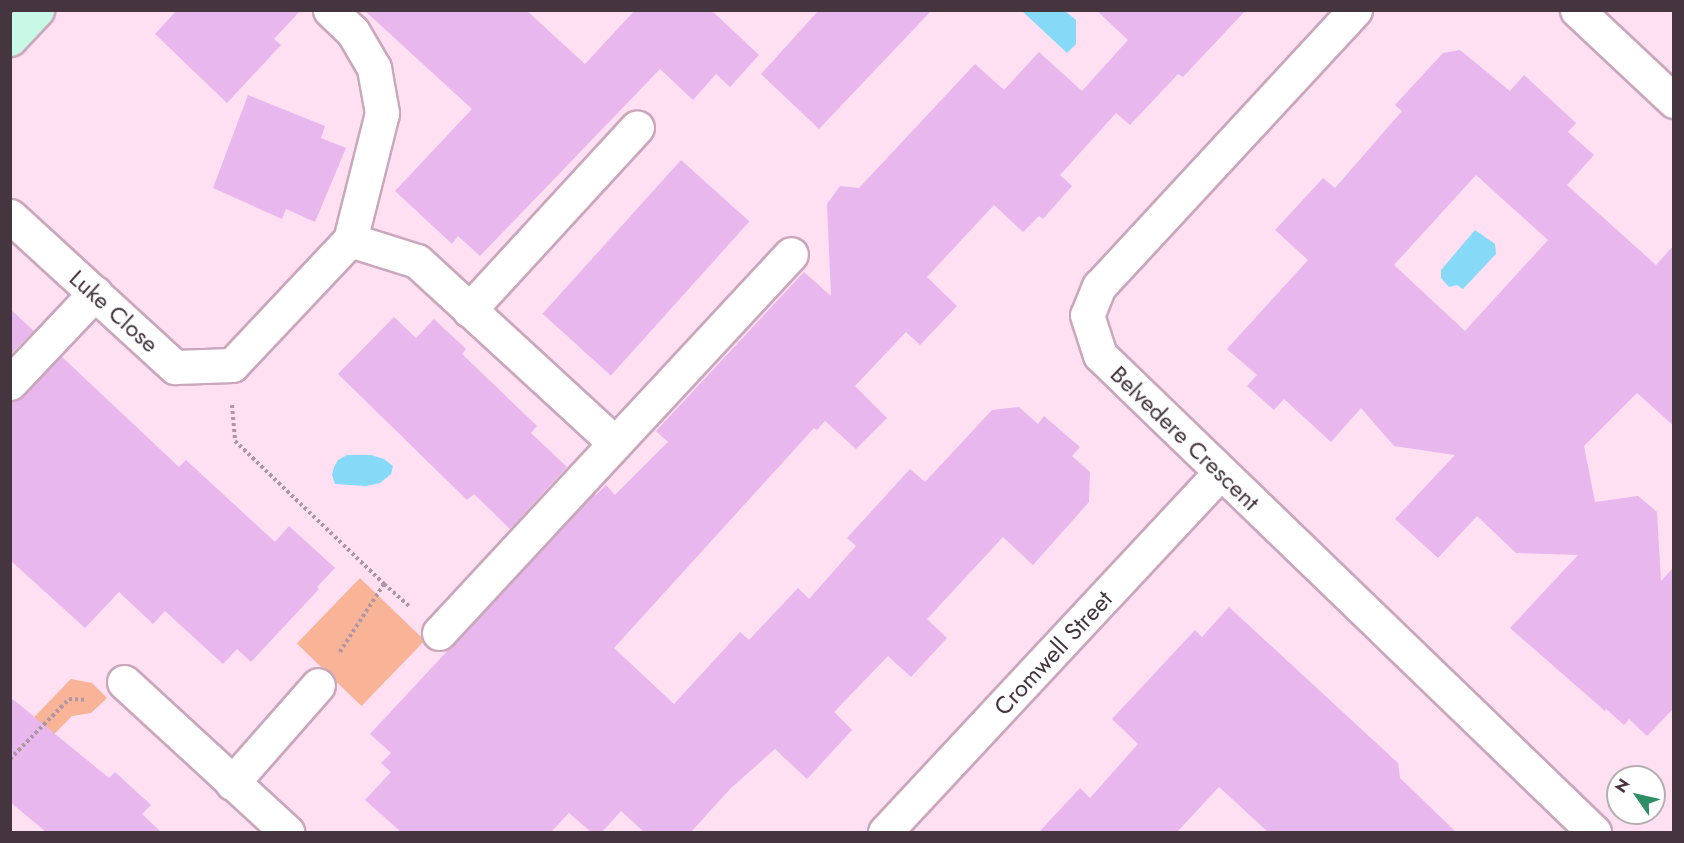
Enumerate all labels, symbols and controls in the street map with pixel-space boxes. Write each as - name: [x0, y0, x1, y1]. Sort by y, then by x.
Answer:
- street label: Luke Close: [64, 264, 164, 358]
- street label: Belvedere Crescent: [1105, 360, 1265, 516]
- street label: Cromwell Street: [988, 585, 1118, 721]
- north arrow: [1606, 765, 1666, 825]
- text: N: [1609, 774, 1635, 797]

